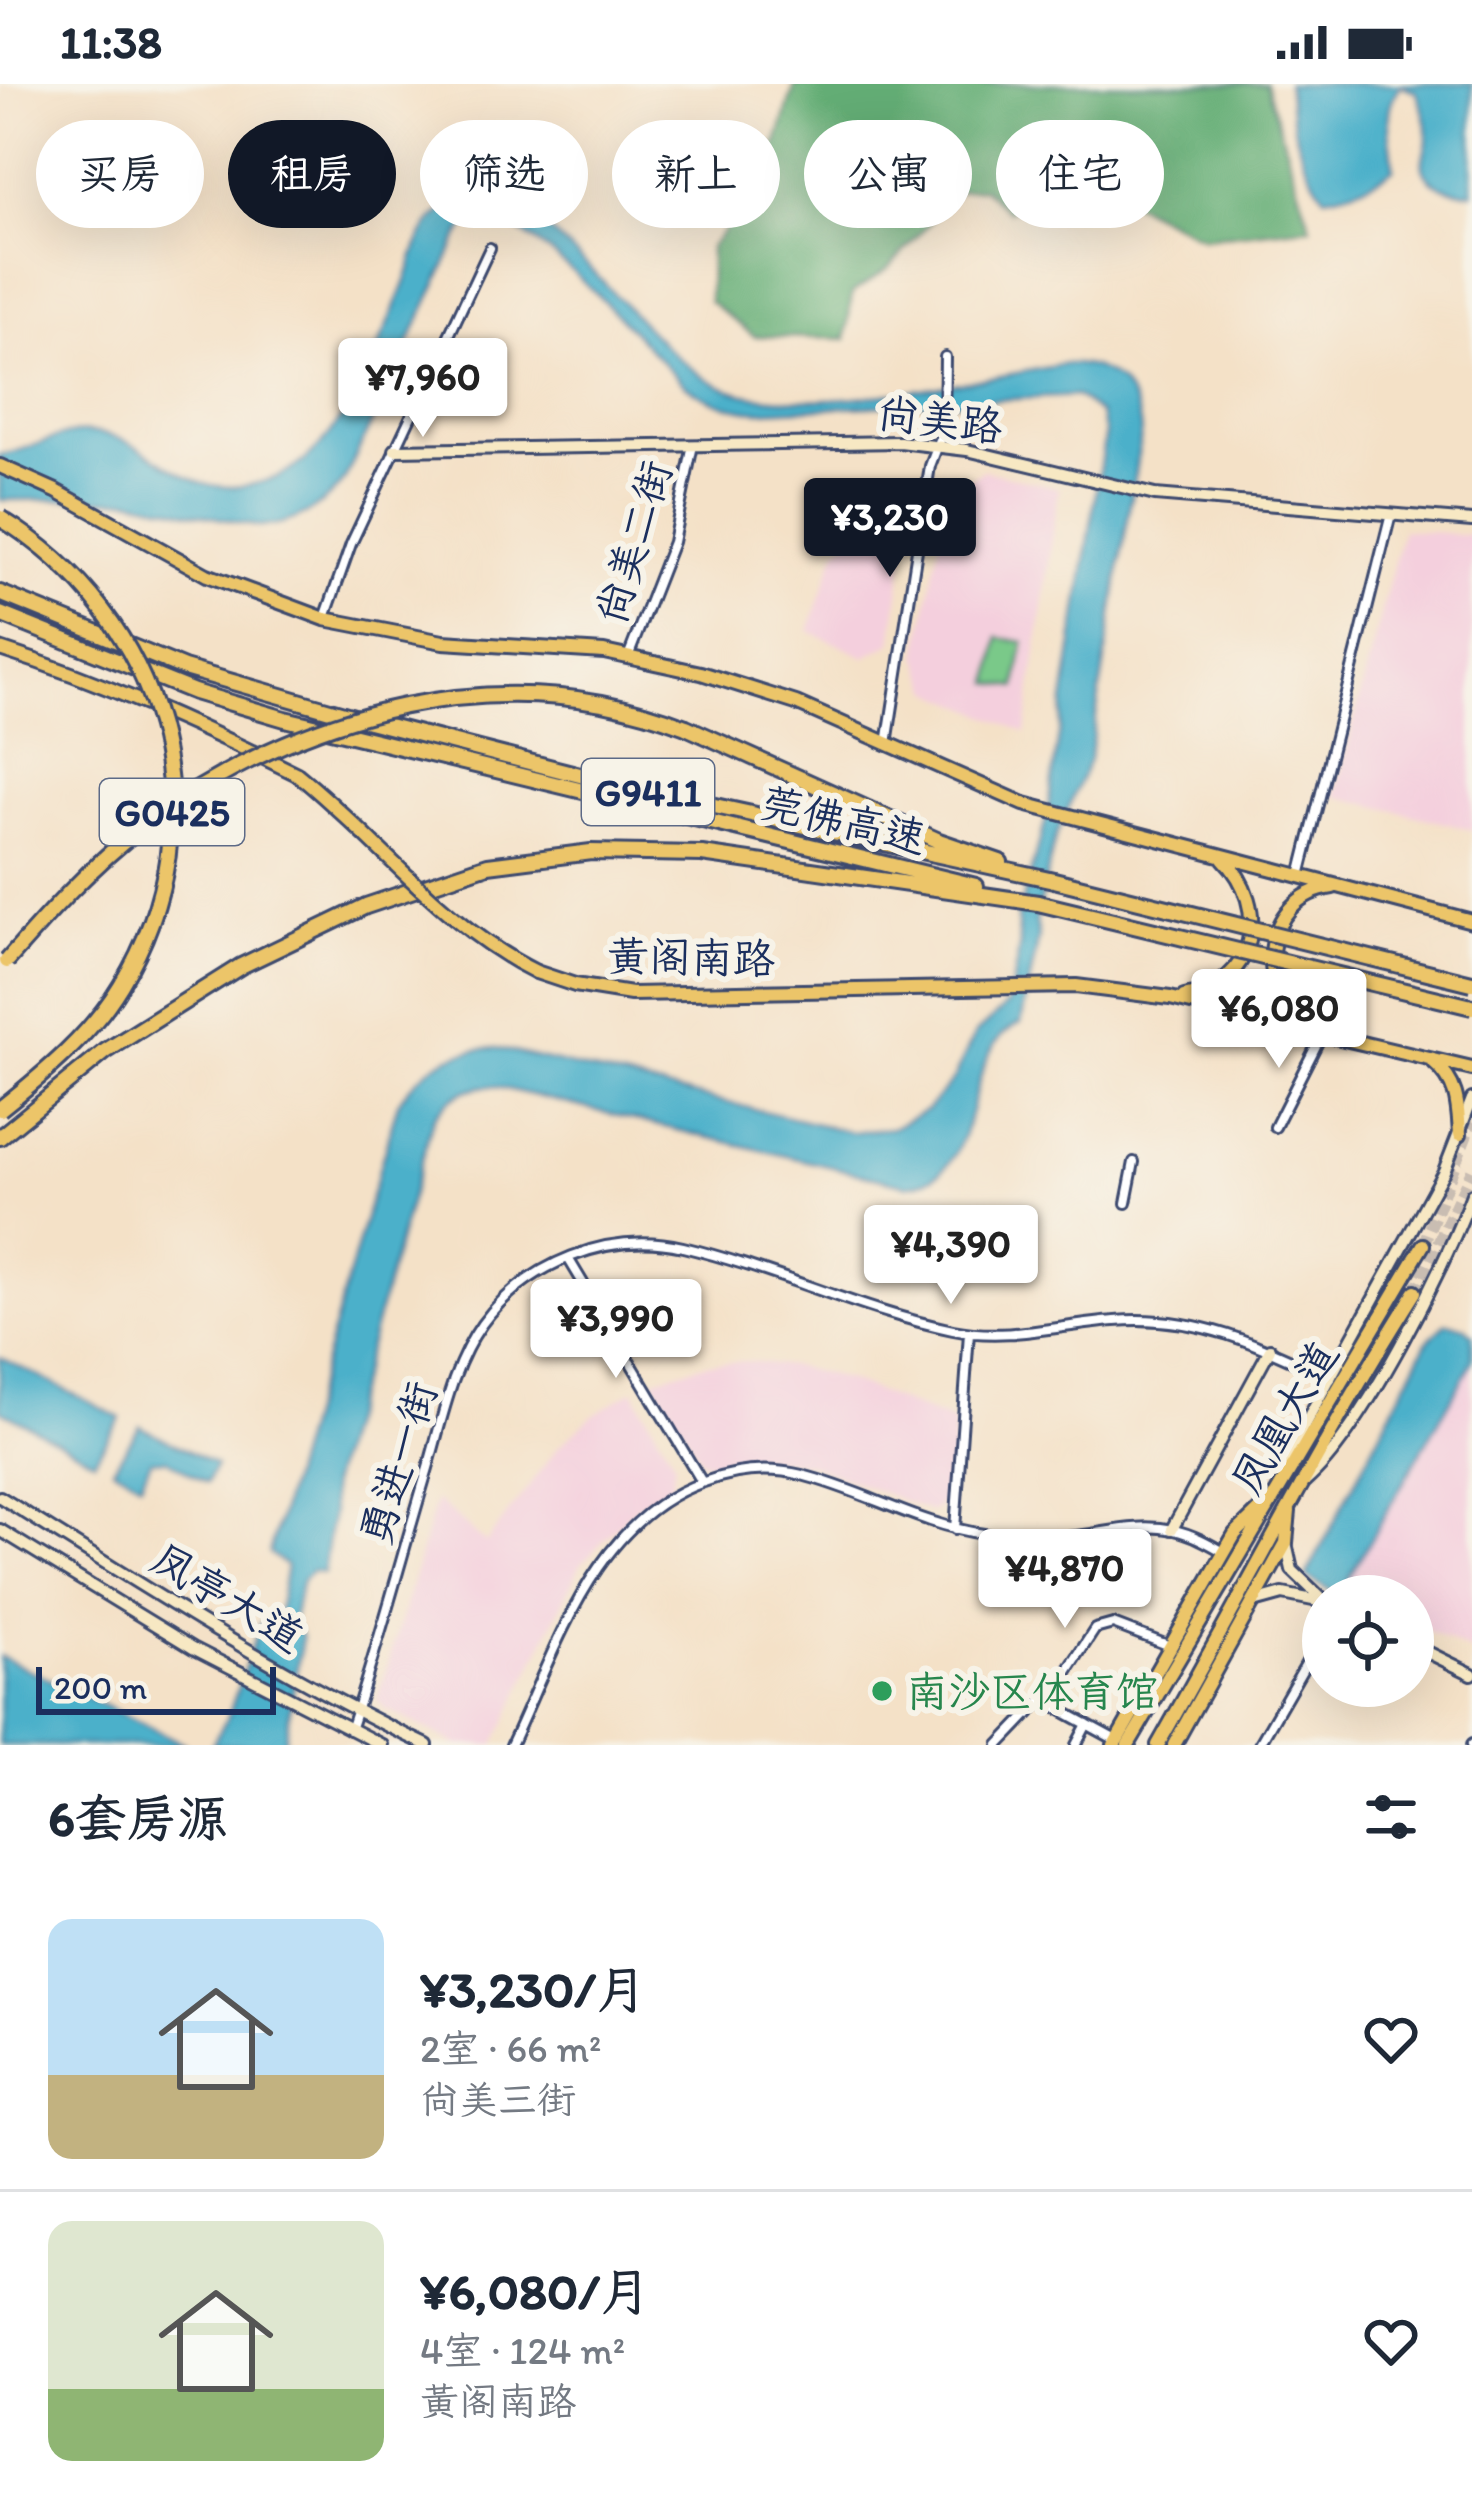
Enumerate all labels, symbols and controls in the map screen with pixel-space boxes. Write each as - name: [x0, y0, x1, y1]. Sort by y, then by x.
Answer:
- text: 11:38: [60, 15, 162, 69]
- chip: 买房: [36, 120, 204, 228]
- chip: 租房: [228, 120, 396, 228]
- chip: 筛选: [420, 120, 588, 228]
- chip: 新上: [612, 120, 780, 228]
- chip: 公寓: [804, 120, 972, 228]
- chip: 住宅: [996, 120, 1164, 228]
- pin: ¥7,960: [325, 338, 521, 440]
- text: ¥7,960: [365, 353, 481, 400]
- street label: 尚美路: [874, 387, 1006, 452]
- street label: 尚美二街: [585, 454, 682, 630]
- pin: ¥3,230: [792, 478, 988, 580]
- text: ¥3,230: [831, 493, 949, 540]
- road number: G9411: [582, 759, 714, 825]
- street label: 莞佛高速: [756, 777, 931, 864]
- road number: G0425: [100, 779, 244, 845]
- street label: 黄阁南路: [607, 931, 775, 984]
- pin: ¥6,080: [1181, 969, 1377, 1071]
- text: ¥6,080: [1218, 984, 1340, 1031]
- pin: ¥4,390: [853, 1205, 1049, 1307]
- text: ¥4,390: [891, 1220, 1011, 1267]
- pin: ¥3,990: [518, 1279, 714, 1381]
- text: ¥3,990: [557, 1294, 675, 1341]
- street label: 凤凰大道: [1220, 1332, 1349, 1503]
- street label: 勇进一街: [350, 1375, 447, 1551]
- pin: ¥4,870: [967, 1529, 1163, 1631]
- street label: 凤亭大道: [143, 1532, 313, 1663]
- text: ¥4,870: [1005, 1544, 1125, 1591]
- map controls: [1302, 1575, 1434, 1707]
- button: locate: [1302, 1575, 1434, 1707]
- scale bar: [36, 1661, 276, 1714]
- place label: 南沙区体育馆: [906, 1666, 1158, 1717]
- text: 200 m: [54, 1668, 147, 1707]
- marker: 南沙区体育馆: [869, 1678, 895, 1704]
- icon: filters: [1358, 1784, 1424, 1850]
- text: 6套房源: [48, 1788, 228, 1849]
- text: ¥3,230/月: [420, 1959, 647, 2020]
- icon: home: [144, 1967, 288, 2111]
- icon: heart: [1358, 2006, 1424, 2072]
- text: 2室 · 66 m²: [420, 2025, 601, 2072]
- text: 尚美三街: [420, 2076, 576, 2123]
- text: ¥6,080/月: [420, 2261, 651, 2322]
- icon: home: [144, 2269, 288, 2413]
- icon: heart: [1358, 2308, 1424, 2374]
- text: 4室 · 124 m²: [420, 2327, 625, 2374]
- text: 黄阁南路: [420, 2378, 576, 2425]

